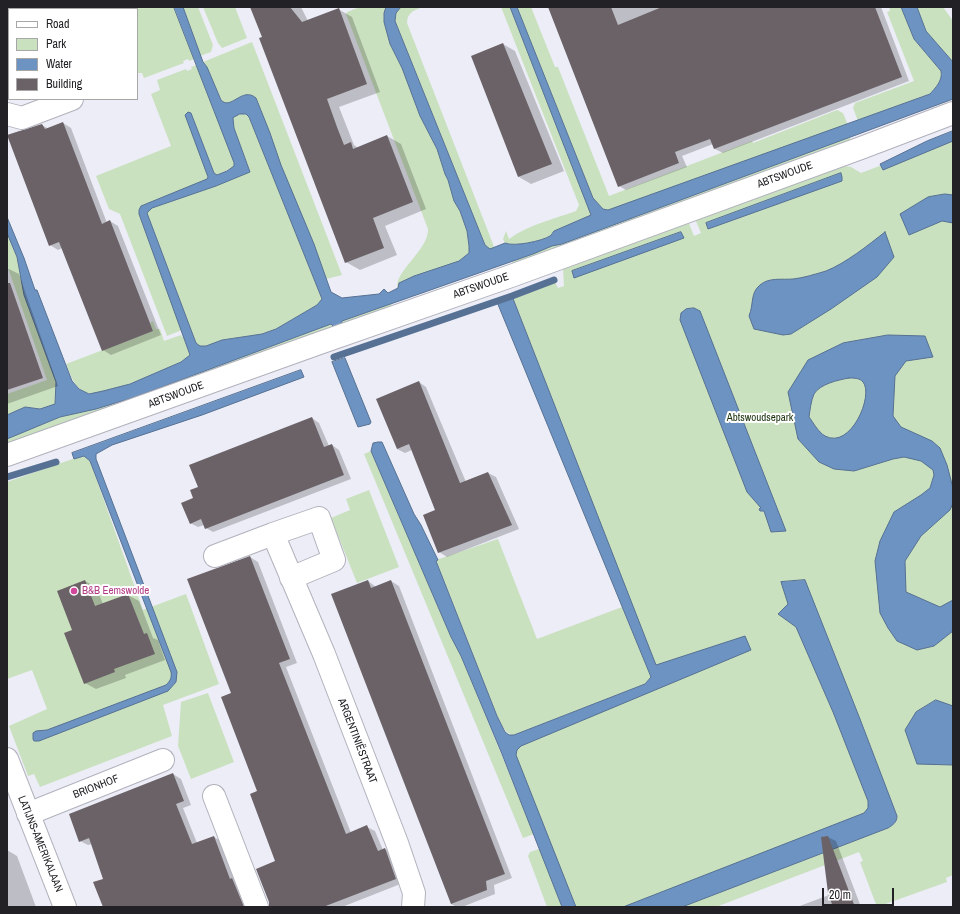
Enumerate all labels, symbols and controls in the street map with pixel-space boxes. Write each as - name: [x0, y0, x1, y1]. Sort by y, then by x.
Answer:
- legend: [8, 8, 138, 100]
- text: Road: [46, 16, 70, 32]
- text: Park: [46, 36, 66, 52]
- text: Water: [46, 56, 72, 72]
- text: Building: [46, 76, 82, 92]
- street label: ABTSWOUDE: [755, 159, 815, 191]
- street label: ABTSWOUDE: [451, 270, 511, 302]
- street label: ABTSWOUDE: [146, 379, 206, 411]
- park label: Abtswoudsepark: [727, 411, 793, 425]
- place label: B&B Eemswolde: [82, 584, 149, 598]
- marker: B&B Eemswolde: [69, 586, 79, 596]
- street label: ARGENTINIËSTRAAT: [335, 697, 379, 785]
- street label: BRIONHOF: [71, 772, 121, 802]
- street label: LATIJNS-AMERIKALAAN: [15, 794, 65, 894]
- scale bar: [824, 880, 896, 906]
- text: 20 m: [829, 887, 851, 903]

